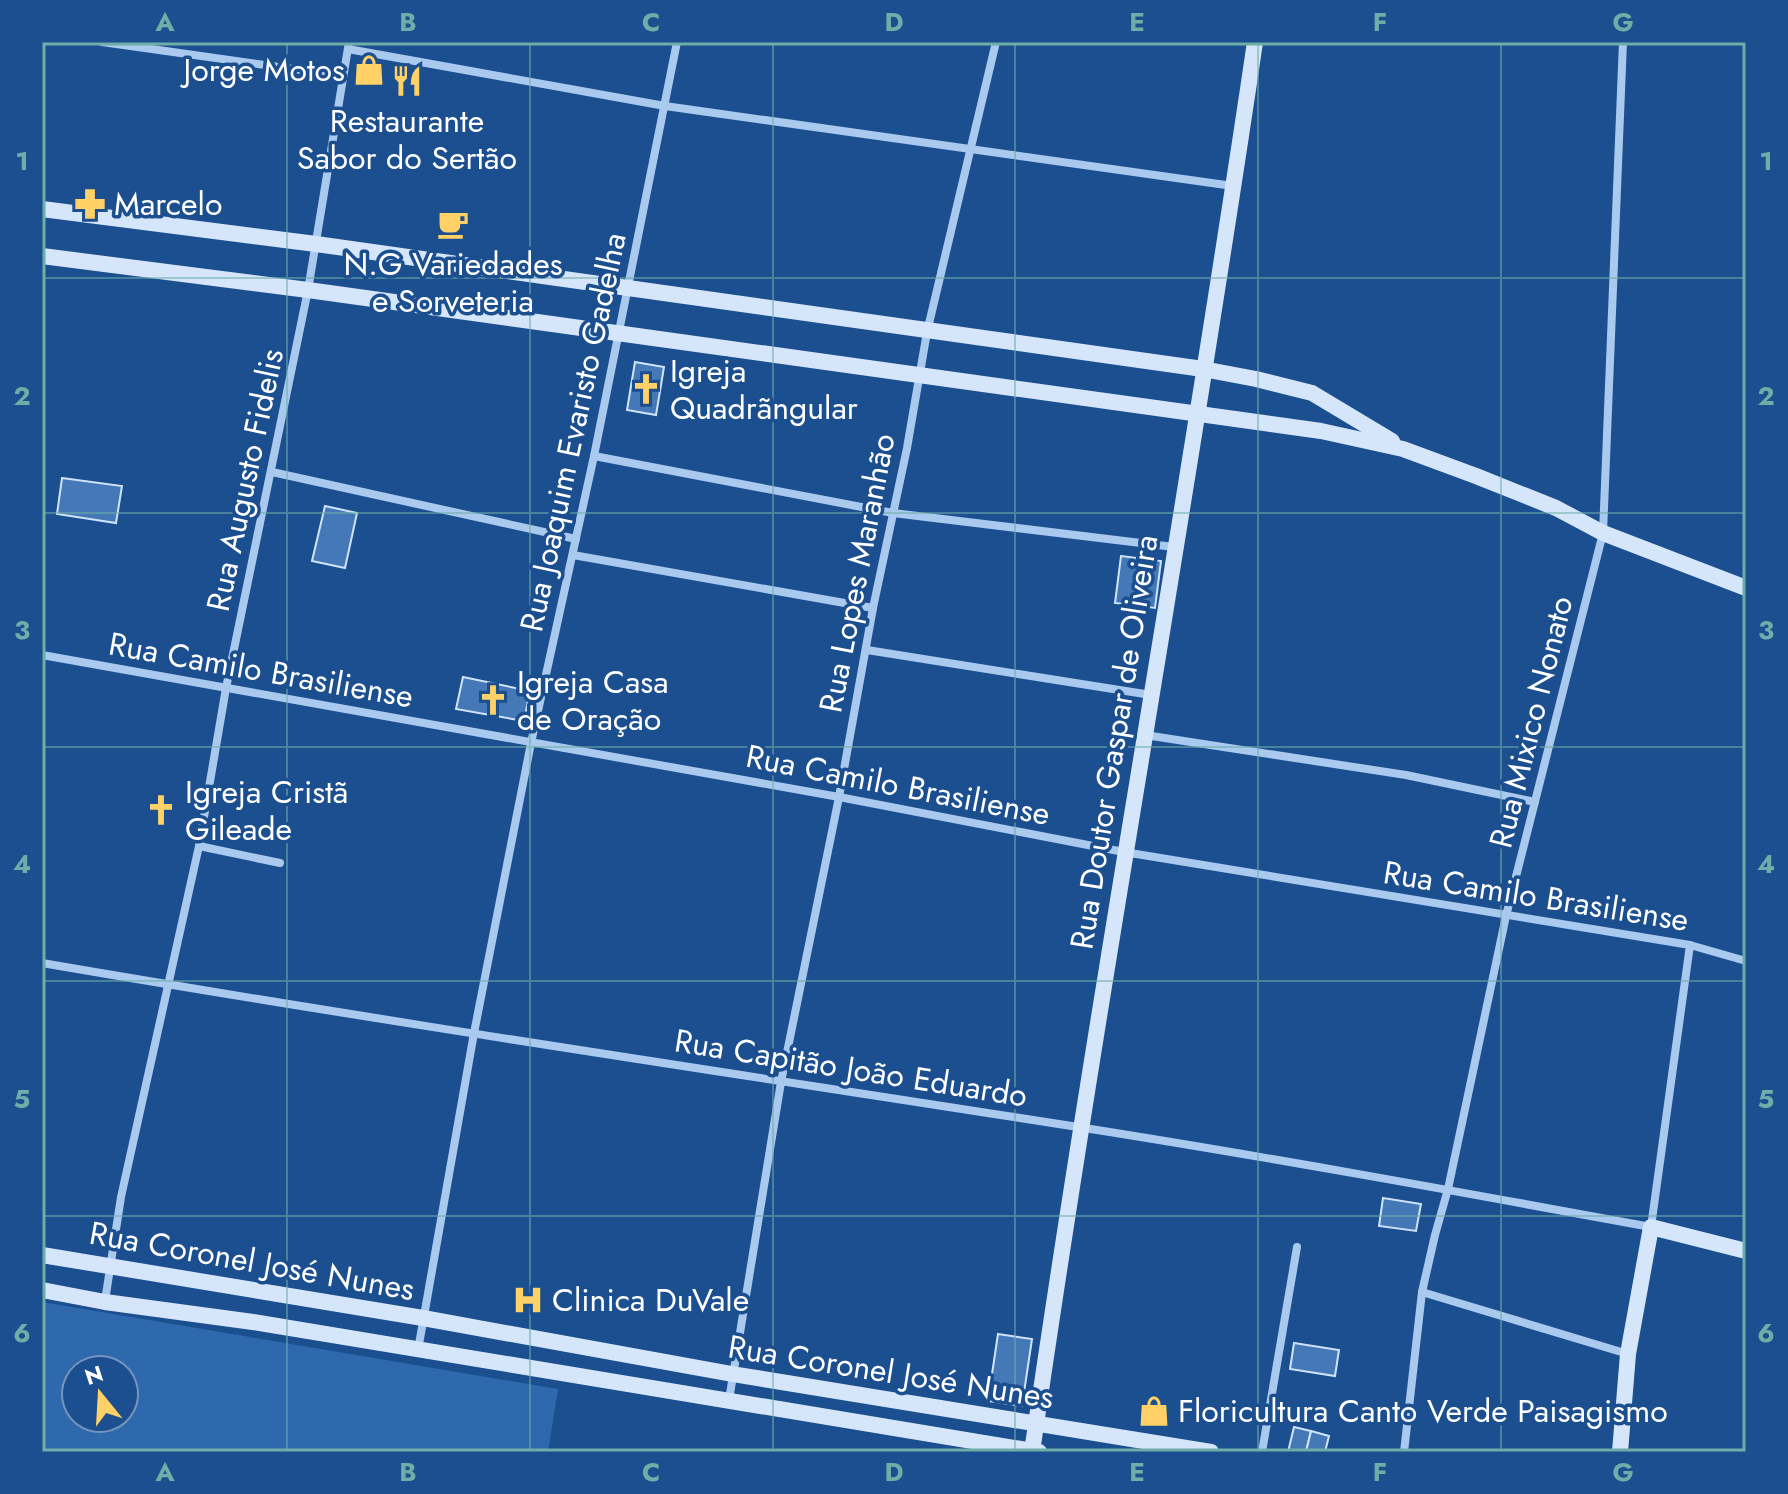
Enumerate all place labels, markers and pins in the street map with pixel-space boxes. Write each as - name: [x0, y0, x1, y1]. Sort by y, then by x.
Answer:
- place label: Jorge Motos: [180, 47, 345, 93]
- shop icon: Jorge Motos: [352, 53, 386, 87]
- restaurant icon: Restaurante Sabor do Sertão: [390, 64, 424, 98]
- place label: Restaurante Sabor do Sertão: [297, 98, 517, 181]
- place label: Marcelo: [114, 181, 222, 227]
- pharmacy icon: Marcelo: [73, 187, 107, 221]
- cafe icon: N.G Variedades e Sorveteria: [436, 207, 470, 241]
- place label: N.G Variedades e Sorveteria: [343, 241, 563, 324]
- place label: Igreja Quadrãngular: [670, 348, 858, 431]
- church icon: Igreja Quadrãngular: [629, 372, 663, 406]
- place label: Igreja Casa de Oração: [517, 659, 669, 742]
- church icon: Igreja Casa de Oração: [476, 683, 510, 717]
- place label: Igreja Cristã Gileade: [185, 769, 348, 852]
- church icon: Igreja Cristã Gileade: [144, 793, 178, 827]
- place label: Clinica DuVale: [552, 1277, 749, 1323]
- hospital icon: Clinica DuVale: [511, 1283, 545, 1317]
- place label: Floricultura Canto Verde Paisagismo: [1178, 1388, 1668, 1434]
- shop icon: Floricultura Canto Verde Paisagismo: [1137, 1394, 1171, 1428]

